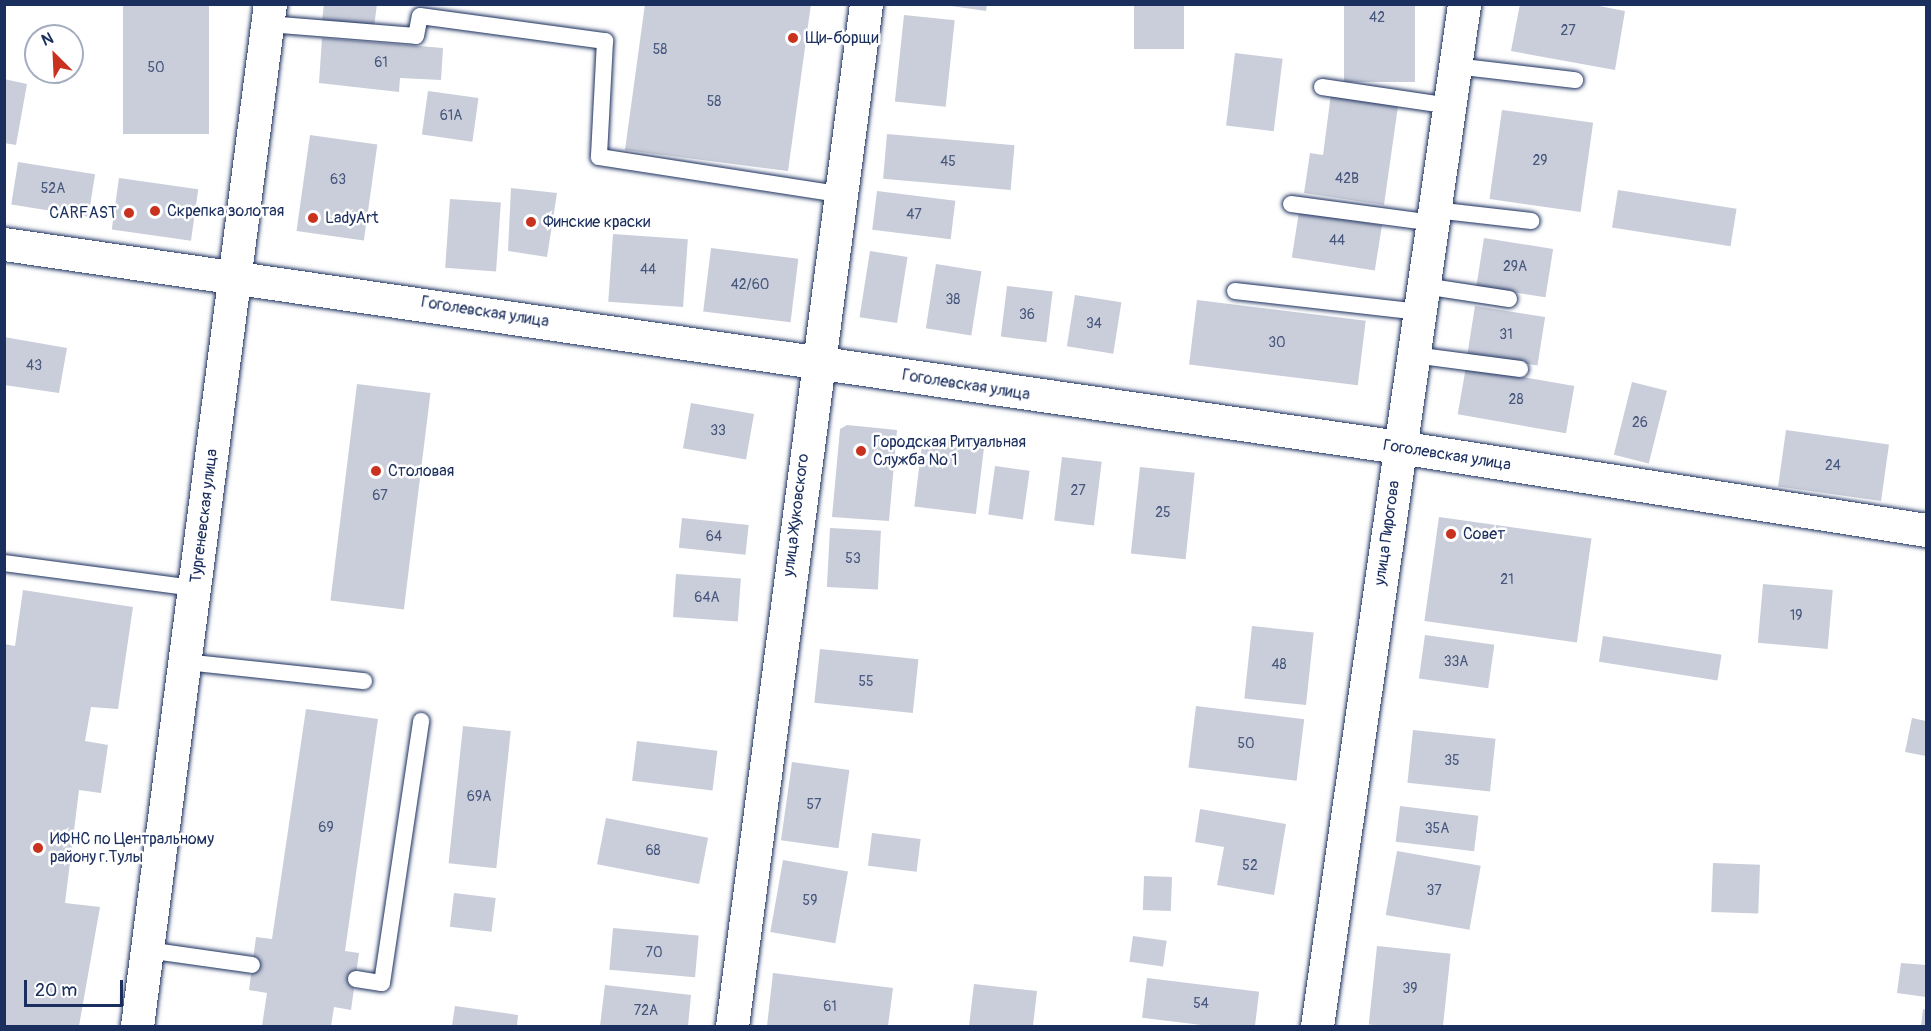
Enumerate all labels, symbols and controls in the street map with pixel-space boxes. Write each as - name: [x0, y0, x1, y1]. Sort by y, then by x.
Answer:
- house number: 42: [1369, 10, 1385, 26]
- house number: 27: [1560, 23, 1576, 39]
- north arrow: [24, 24, 84, 84]
- text: N: [38, 28, 56, 51]
- place label: Щи-борщи: [805, 28, 879, 48]
- marker: Щи-борщи: [786, 31, 800, 45]
- house number: 58: [653, 42, 667, 58]
- house number: 61: [374, 55, 388, 71]
- house number: 50: [147, 60, 165, 76]
- house number: 58: [707, 94, 721, 110]
- house number: 61А: [440, 108, 462, 124]
- house number: 29: [1532, 153, 1548, 169]
- house number: 45: [940, 154, 956, 170]
- house number: 42В: [1335, 171, 1359, 187]
- house number: 63: [330, 172, 346, 188]
- house number: 52А: [41, 181, 65, 197]
- place label: Скрепка золотая: [167, 201, 284, 221]
- place label: CARFAST: [49, 203, 117, 223]
- marker: Скрепка золотая: [148, 204, 162, 218]
- marker: CARFAST: [122, 206, 136, 220]
- house number: 47: [906, 207, 922, 223]
- place label: LadyArt: [325, 208, 378, 228]
- marker: LadyArt: [306, 211, 320, 225]
- place label: Финские краски: [543, 212, 650, 232]
- marker: Финские краски: [524, 215, 538, 229]
- house number: 44: [1329, 233, 1345, 249]
- house number: 29А: [1503, 259, 1527, 275]
- house number: 44: [640, 262, 656, 278]
- house number: 42/60: [731, 277, 769, 293]
- street label: Гоголевская улица: [420, 292, 550, 332]
- house number: 38: [946, 292, 960, 308]
- house number: 36: [1019, 307, 1035, 323]
- house number: 34: [1086, 316, 1102, 332]
- house number: 31: [1499, 327, 1513, 343]
- house number: 30: [1268, 335, 1286, 351]
- house number: 43: [26, 358, 42, 374]
- street label: Гоголевская улица: [901, 365, 1031, 405]
- house number: 28: [1509, 392, 1523, 408]
- house number: 26: [1632, 415, 1648, 431]
- house number: 33: [710, 423, 726, 439]
- place label: Городская Ритуальная Служба № 1: [873, 432, 1026, 470]
- street label: Гоголевская улица: [1382, 435, 1512, 475]
- marker: Городская Ритуальная Служба № 1: [854, 444, 868, 458]
- street label: Тургеневская улица: [186, 448, 222, 584]
- street label: улица Жуковского: [779, 453, 813, 577]
- house number: 24: [1825, 458, 1841, 474]
- place label: Столовая: [388, 461, 454, 481]
- marker: Столовая: [369, 464, 383, 478]
- street label: улица Пирогова: [1370, 479, 1404, 587]
- house number: 27: [1070, 483, 1086, 499]
- house number: 67: [372, 488, 388, 504]
- house number: 25: [1155, 505, 1171, 521]
- place label: Совет: [1463, 524, 1505, 544]
- marker: Совет: [1444, 527, 1458, 541]
- house number: 64: [706, 529, 722, 545]
- house number: 53: [845, 551, 861, 567]
- house number: 21: [1500, 572, 1514, 588]
- house number: 64А: [694, 590, 720, 606]
- house number: 19: [1790, 608, 1802, 624]
- house number: 33А: [1444, 654, 1468, 670]
- house number: 48: [1271, 657, 1287, 673]
- house number: 55: [858, 674, 874, 690]
- house number: 50: [1237, 736, 1255, 752]
- house number: 35: [1444, 753, 1460, 769]
- house number: 69А: [467, 789, 491, 805]
- house number: 57: [807, 797, 821, 813]
- house number: 69: [318, 820, 334, 836]
- house number: 35А: [1425, 821, 1449, 837]
- place label: ИФНС по Центральному району г.Тулы: [50, 829, 214, 867]
- marker: ИФНС по Центральному району г.Тулы: [31, 841, 45, 855]
- house number: 68: [645, 843, 661, 859]
- house number: 52: [1242, 858, 1258, 874]
- house number: 37: [1426, 883, 1442, 899]
- house number: 59: [803, 893, 817, 909]
- house number: 70: [646, 945, 662, 961]
- scale bar: [27, 968, 126, 1006]
- text: 20 m: [35, 979, 77, 1002]
- house number: 39: [1402, 981, 1418, 997]
- house number: 54: [1193, 996, 1209, 1012]
- house number: 61: [823, 999, 837, 1015]
- house number: 72А: [634, 1003, 658, 1019]

